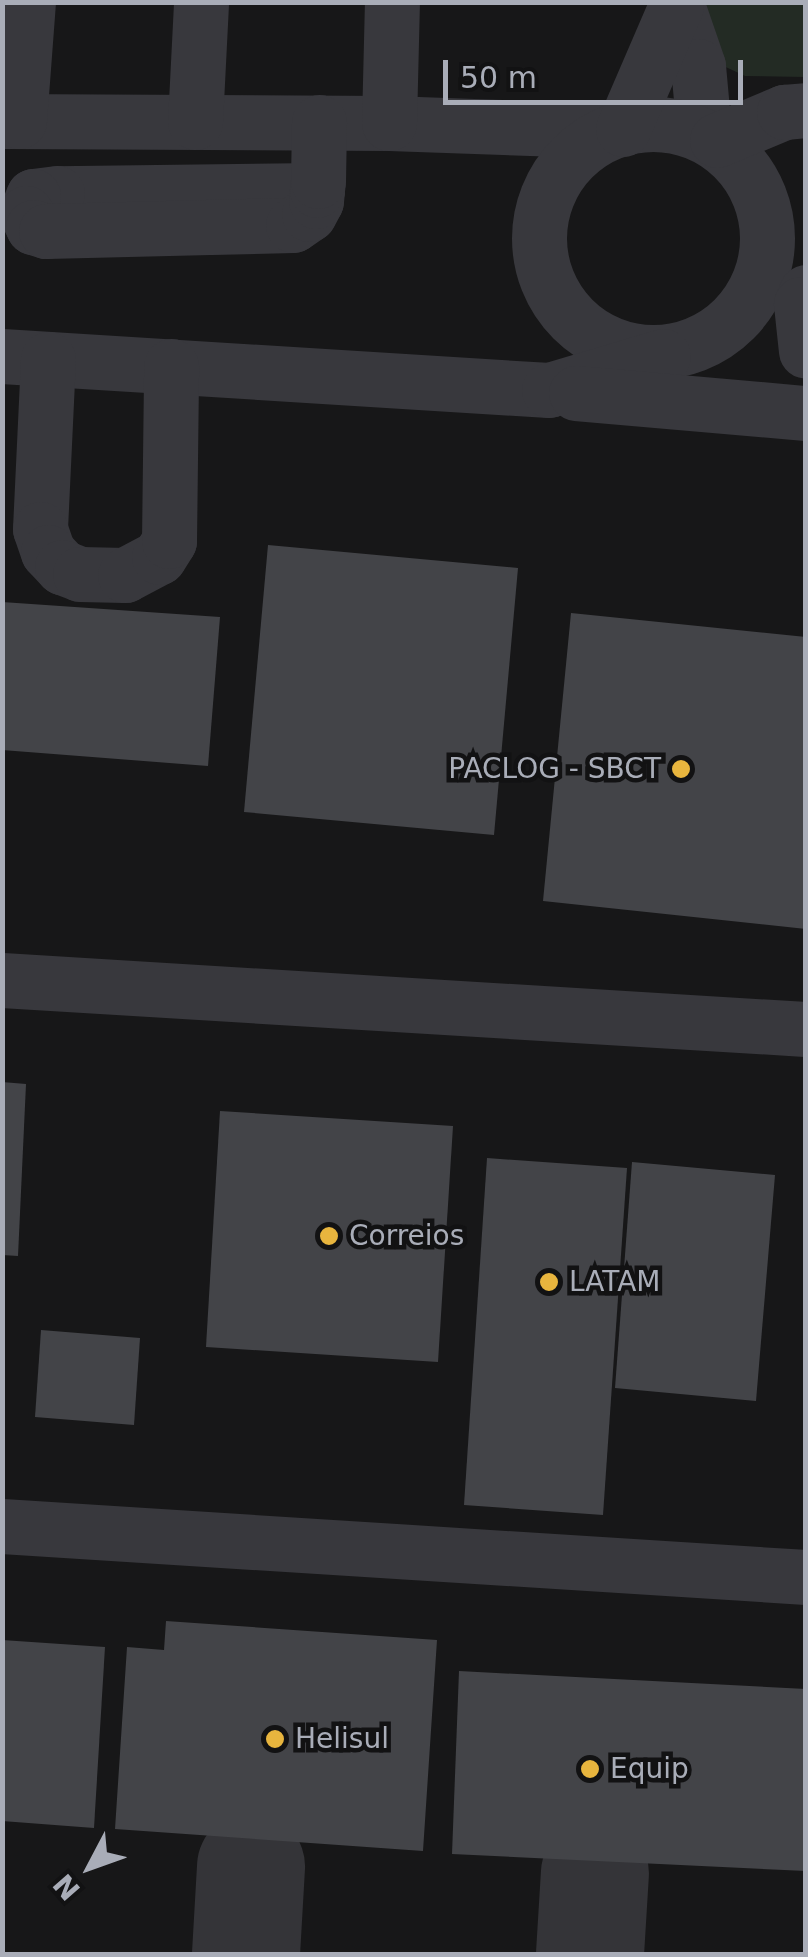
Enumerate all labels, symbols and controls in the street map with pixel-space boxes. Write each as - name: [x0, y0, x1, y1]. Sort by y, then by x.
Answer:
- scale bar: [448, 40, 748, 102]
- text: 50 m: [460, 60, 537, 95]
- place label: PACLOG - SBCT: [448, 752, 661, 786]
- marker: PACLOG - SBCT: [670, 758, 692, 780]
- place label: Correios: [349, 1219, 464, 1253]
- marker: Correios: [318, 1225, 340, 1247]
- place label: LATAM: [569, 1265, 660, 1299]
- marker: LATAM: [538, 1271, 560, 1293]
- place label: Helisul: [295, 1722, 389, 1756]
- marker: Helisul: [264, 1728, 286, 1750]
- place label: Equip: [610, 1752, 689, 1786]
- marker: Equip: [579, 1758, 601, 1780]
- north arrow: [40, 1817, 140, 1917]
- text: N: [47, 1867, 87, 1907]

